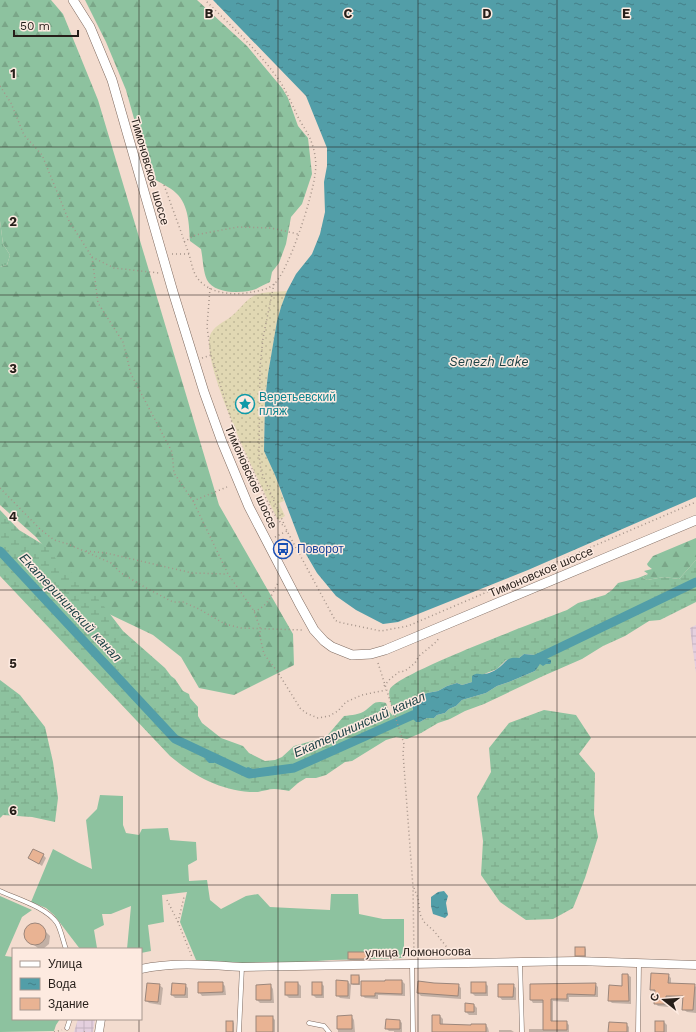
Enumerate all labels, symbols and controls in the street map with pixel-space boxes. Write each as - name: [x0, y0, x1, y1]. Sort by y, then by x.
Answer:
- text: B: [205, 6, 214, 21]
- text: C: [344, 6, 353, 21]
- text: D: [482, 6, 492, 21]
- text: E: [622, 6, 630, 21]
- scale bar: [14, 12, 78, 38]
- text: 50 m: [20, 19, 50, 33]
- text: 1: [10, 66, 16, 81]
- street label: Тимоновское шоссе: [128, 115, 172, 227]
- text: 2: [9, 214, 17, 229]
- water label: Senezh Lake: [449, 354, 529, 369]
- text: 3: [9, 361, 17, 376]
- place label: Веретьевский пляж: [259, 390, 336, 418]
- place icon: Веретьевский пляж: [234, 393, 256, 415]
- street label: Тимоновское шоссе: [222, 423, 280, 531]
- text: 4: [9, 509, 18, 524]
- bus stop icon: Поворот: [272, 538, 294, 560]
- place label: Поворот: [297, 542, 344, 556]
- street label: Тимоновское шоссе: [487, 544, 595, 600]
- water label: Екатерининский канал: [17, 550, 125, 665]
- text: 5: [9, 656, 17, 671]
- water label: Екатерининский канал: [291, 688, 428, 760]
- text: 6: [9, 803, 17, 818]
- street label: улица Ломоносова: [365, 944, 471, 960]
- legend: [12, 948, 142, 1020]
- text: Улица: [48, 957, 82, 971]
- text: Вода: [48, 977, 76, 991]
- north arrow: [644, 980, 684, 1020]
- text: С: [648, 991, 662, 1003]
- text: Здание: [48, 997, 89, 1011]

